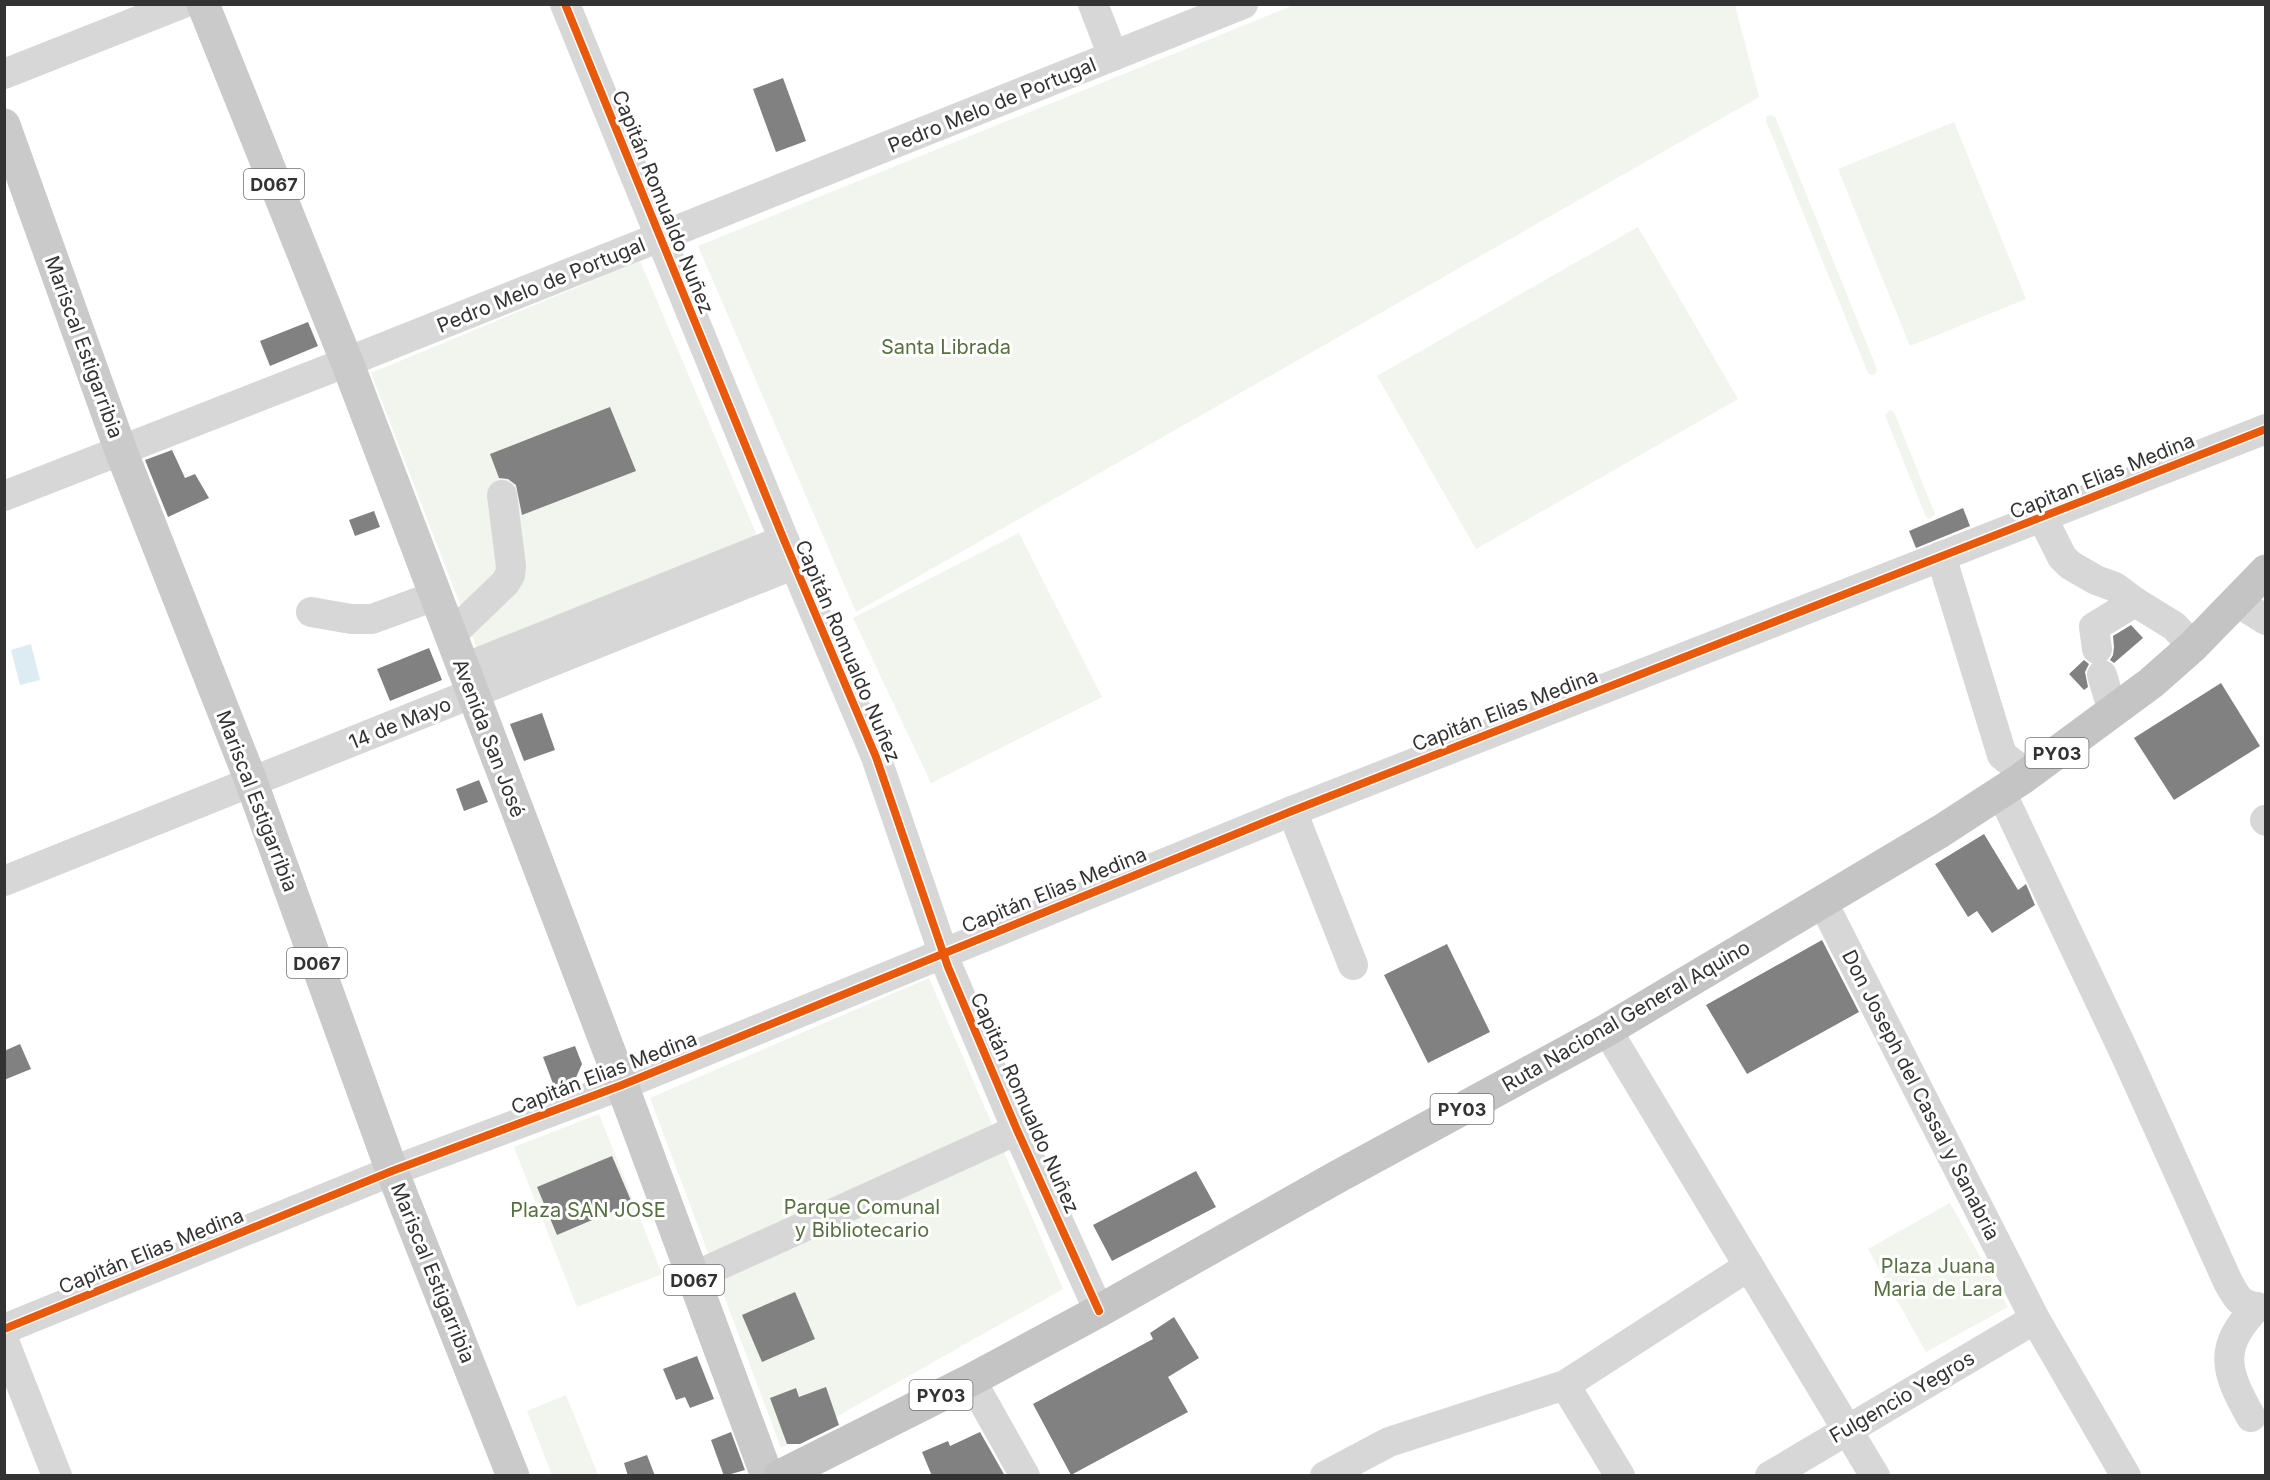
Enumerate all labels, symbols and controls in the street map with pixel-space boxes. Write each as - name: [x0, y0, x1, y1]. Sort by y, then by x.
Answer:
- street label: Pedro Melo de Portugal: [884, 52, 1100, 158]
- street label: Capitán Romualdo Nuñez: [607, 87, 719, 317]
- road number: D067: [244, 169, 304, 199]
- street label: Pedro Melo de Portugal: [433, 232, 649, 338]
- street label: Mariscal Estigarribia: [40, 253, 128, 441]
- park label: Santa Librada: [881, 335, 1011, 359]
- street label: Capitan Elias Medina: [2006, 428, 2198, 524]
- street label: Capitán Romualdo Nuñez: [790, 536, 906, 766]
- street label: Avenida San José: [448, 655, 530, 821]
- street label: Capitán Elias Medina: [1409, 663, 1601, 757]
- street label: 14 de Mayo: [345, 692, 455, 754]
- street label: Mariscal Estigarribia: [211, 707, 303, 895]
- road number: PY03: [2026, 738, 2088, 768]
- street label: Capitán Elias Medina: [958, 842, 1150, 938]
- street label: Ruta Nacional General Aquino: [1498, 935, 1754, 1097]
- street label: Don Joseph del Cassal y Sanabria: [1837, 946, 2005, 1244]
- road number: D067: [287, 948, 347, 978]
- street label: Capitán Romualdo Nuñez: [965, 989, 1085, 1217]
- street label: Capitán Elias Medina: [508, 1026, 700, 1120]
- road number: PY03: [1430, 1094, 1494, 1124]
- street label: Mariscal Estigarribia: [386, 1179, 480, 1367]
- park label: Parque Comunal y Bibliotecario: [784, 1195, 940, 1242]
- park label: Plaza SAN JOSE: [510, 1198, 666, 1222]
- street label: Capitán Elias Medina: [55, 1203, 247, 1299]
- park label: Plaza Juana Maria de Lara: [1873, 1254, 2003, 1301]
- road number: D067: [664, 1265, 724, 1295]
- street label: Fulgencio Yegros: [1825, 1346, 1979, 1448]
- road number: PY03: [910, 1380, 972, 1410]

